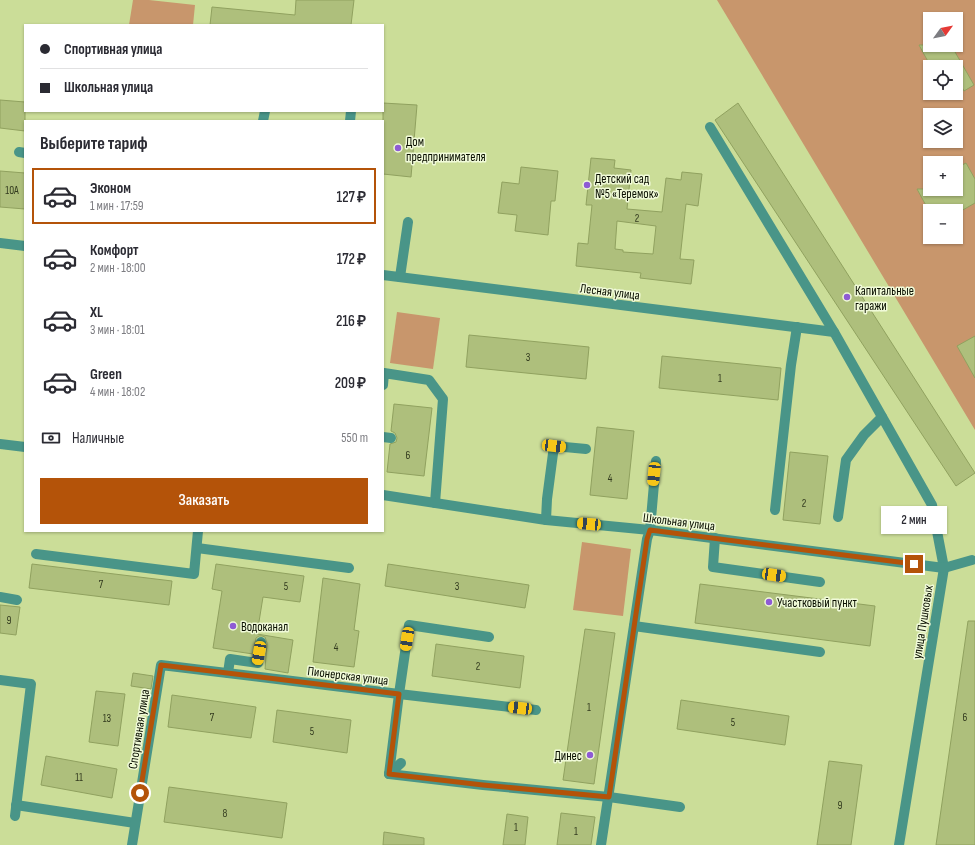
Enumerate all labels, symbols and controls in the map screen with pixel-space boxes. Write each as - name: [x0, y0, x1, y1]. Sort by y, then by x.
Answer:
- north arrow: [923, 12, 963, 52]
- map controls: [923, 12, 963, 244]
- text: Спортивная улица: [64, 40, 162, 59]
- button: locate: [923, 60, 963, 100]
- text: Школьная улица: [64, 78, 153, 97]
- button: layers: [923, 108, 963, 148]
- text: Выберите тариф: [40, 133, 148, 154]
- place label: Дом предпринимателя: [406, 134, 486, 165]
- marker: Дом предпринимателя: [393, 143, 403, 153]
- button: +: [923, 156, 963, 196]
- place label: Детский сад №5 «Теремок»: [595, 171, 659, 202]
- icon: car: [42, 178, 78, 214]
- text: Эконом: [90, 179, 131, 198]
- marker: Детский сад №5 «Теремок»: [582, 180, 592, 190]
- house number: 10А: [5, 184, 19, 197]
- text: 127 ₽: [336, 188, 366, 207]
- text: 1 мин · 17:59: [90, 198, 144, 214]
- button: −: [923, 204, 963, 244]
- house number: 2: [635, 212, 640, 225]
- icon: car: [42, 240, 78, 276]
- text: Комфорт: [90, 241, 139, 260]
- text: 172 ₽: [337, 250, 366, 269]
- text: 2 мин · 18:00: [90, 260, 146, 276]
- street label: Лесная улица: [579, 280, 641, 304]
- place label: Капитальные гаражи: [855, 283, 914, 314]
- marker: Капитальные гаражи: [842, 292, 852, 302]
- icon: car: [42, 302, 78, 338]
- text: XL: [90, 303, 103, 322]
- text: 216 ₽: [336, 312, 366, 331]
- text: 3 мин · 18:01: [90, 322, 144, 338]
- house number: 3: [526, 351, 531, 364]
- icon: car: [42, 364, 78, 400]
- text: Green: [90, 365, 122, 384]
- house number: 1: [718, 372, 722, 385]
- text: 209 ₽: [335, 374, 366, 393]
- text: 4 мин · 18:02: [90, 384, 145, 400]
- icon: cash: [40, 427, 62, 449]
- text: Наличные: [72, 429, 124, 448]
- text: 550 m: [341, 430, 368, 446]
- car: [541, 439, 567, 453]
- house number: 6: [406, 449, 411, 462]
- car: [647, 461, 661, 487]
- house number: 4: [608, 472, 613, 485]
- button: Заказать: [40, 478, 368, 524]
- house number: 2: [802, 497, 807, 510]
- callout: 2 мин: [881, 506, 947, 534]
- street label: Школьная улица: [642, 510, 716, 534]
- text: 2 мин: [901, 512, 927, 528]
- car: [577, 517, 601, 531]
- route end: [905, 555, 923, 573]
- car: [761, 567, 787, 583]
- house number: 7: [99, 578, 104, 591]
- house number: 5: [284, 580, 288, 593]
- house number: 3: [455, 580, 460, 593]
- street label: улица Пушковых: [909, 584, 937, 660]
- place label: Участковый пункт: [777, 595, 858, 611]
- marker: Участковый пункт: [764, 597, 774, 607]
- house number: 9: [7, 614, 12, 627]
- place label: Водоканал: [241, 619, 288, 635]
- marker: Водоканал: [228, 621, 238, 631]
- car: [399, 626, 415, 652]
- car: [251, 640, 267, 666]
- house number: 4: [334, 641, 339, 654]
- house number: 2: [476, 660, 481, 673]
- street label: Пионерская улица: [307, 663, 389, 689]
- street label: Спортивная улица: [125, 688, 153, 770]
- car: [507, 701, 533, 715]
- house number: 1: [587, 701, 591, 714]
- house number: 7: [210, 711, 215, 724]
- house number: 6: [963, 711, 968, 724]
- house number: 13: [103, 712, 112, 725]
- house number: 5: [731, 716, 735, 729]
- house number: 5: [310, 725, 314, 738]
- place label: Динес: [554, 748, 582, 764]
- marker: Динес: [585, 750, 595, 760]
- house number: 11: [75, 771, 83, 784]
- route start: [131, 784, 149, 802]
- house number: 9: [838, 799, 843, 812]
- house number: 8: [223, 807, 228, 820]
- house number: 1: [514, 821, 518, 834]
- house number: 1: [574, 825, 578, 838]

